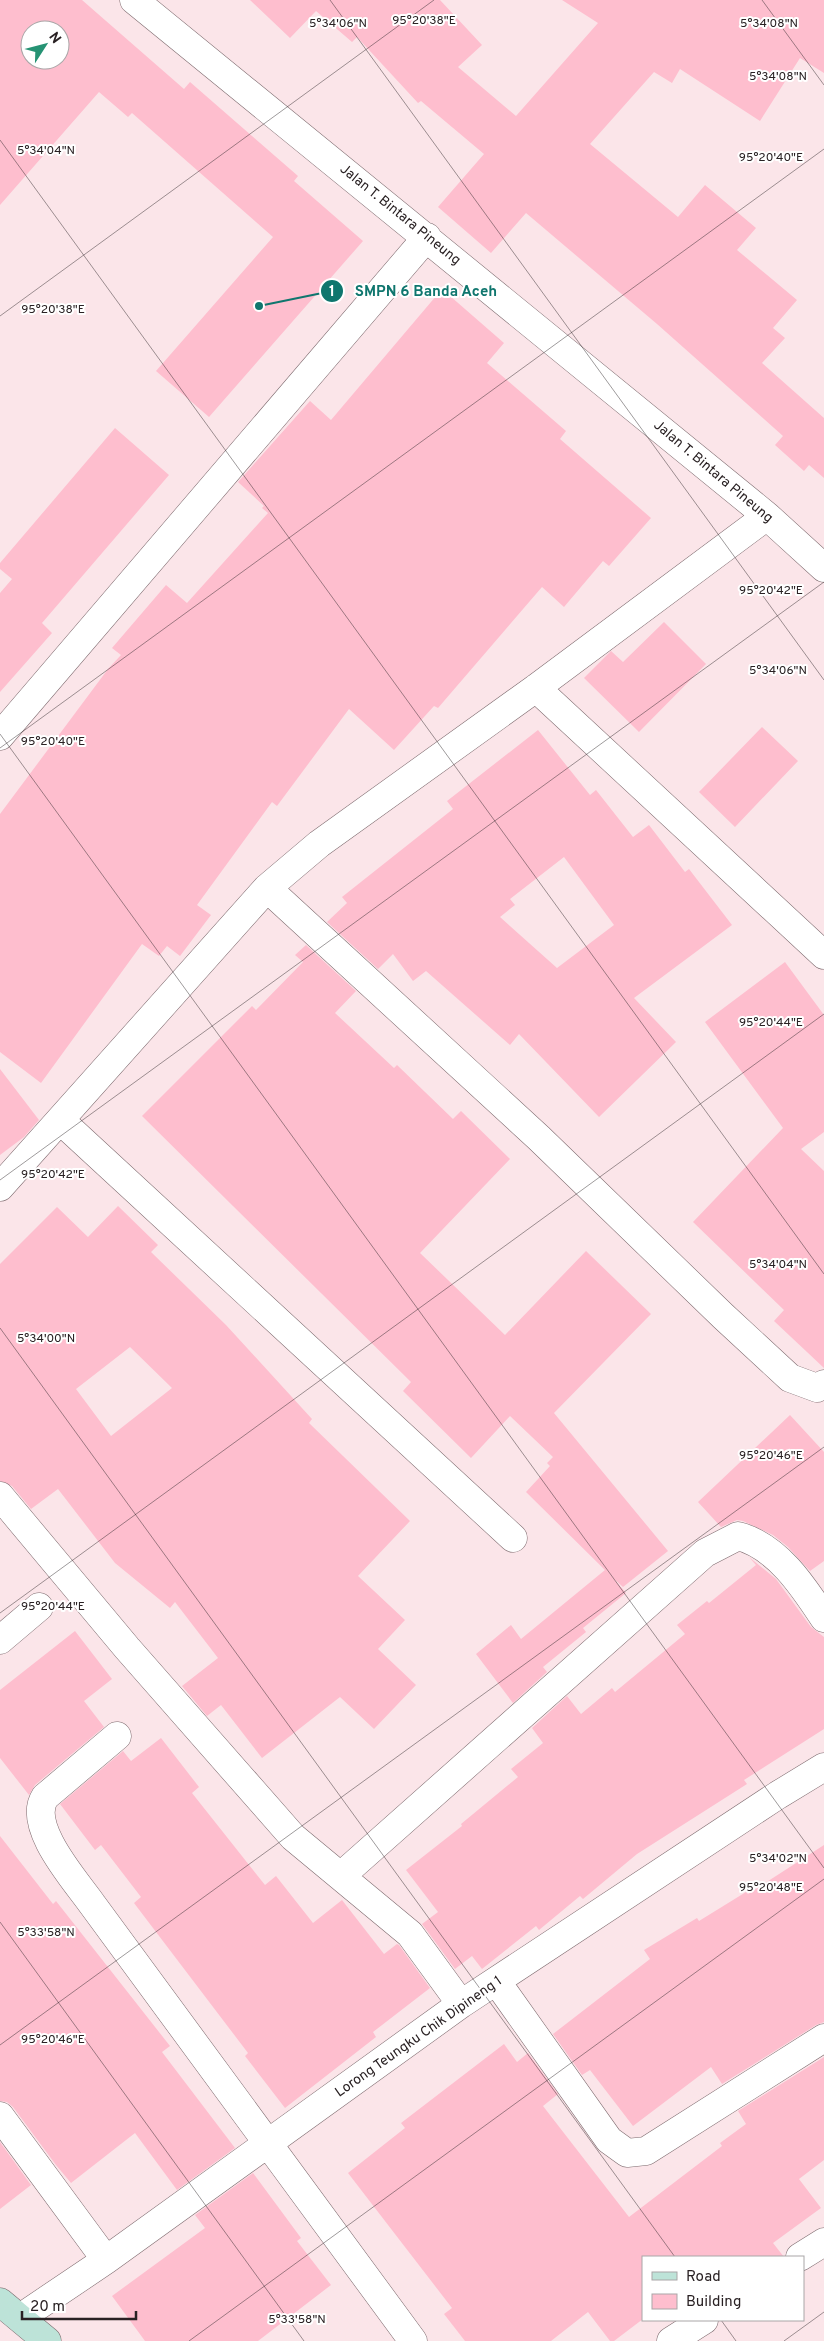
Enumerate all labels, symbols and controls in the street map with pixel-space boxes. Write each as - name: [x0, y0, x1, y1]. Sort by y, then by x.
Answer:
- text: 95°20'38"E: [392, 13, 456, 29]
- text: 5°34'06"N: [309, 16, 367, 32]
- text: 5°34'08"N: [740, 16, 798, 32]
- north arrow: [20, 20, 70, 70]
- text: N: [44, 29, 64, 47]
- text: 5°34'08"N: [749, 69, 807, 85]
- text: 5°34'04"N: [17, 143, 75, 159]
- text: 95°20'40"E: [739, 150, 803, 166]
- street label: Jalan T. Bintara Pineung: [336, 161, 464, 269]
- callout: SMPN 6 Banda Aceh: [319, 276, 507, 306]
- text: 1: [329, 283, 335, 302]
- text: SMPN 6 Banda Aceh: [355, 283, 497, 302]
- text: 95°20'38"E: [21, 302, 85, 318]
- street label: Jalan T. Bintara Pineung: [650, 417, 776, 527]
- text: 95°20'42"E: [739, 583, 803, 599]
- text: 5°34'06"N: [749, 663, 807, 679]
- text: 95°20'40"E: [21, 734, 85, 750]
- text: 95°20'44"E: [739, 1015, 803, 1031]
- text: 95°20'42"E: [21, 1167, 85, 1183]
- text: 5°34'04"N: [749, 1257, 807, 1273]
- text: 5°34'00"N: [17, 1331, 75, 1347]
- text: 95°20'46"E: [739, 1448, 803, 1464]
- text: 95°20'44"E: [21, 1599, 85, 1615]
- text: 5°34'02"N: [749, 1851, 807, 1867]
- text: 95°20'48"E: [739, 1880, 803, 1896]
- text: 5°33'58"N: [17, 1925, 75, 1941]
- street label: Lorong Teungku Chik Dipineng 1: [332, 1973, 506, 2101]
- text: 95°20'46"E: [21, 2032, 85, 2048]
- legend: [642, 2256, 804, 2321]
- text: Road: [686, 2268, 721, 2287]
- scale bar: [22, 2288, 136, 2320]
- text: Building: [686, 2293, 741, 2312]
- text: 20 m: [30, 2298, 65, 2317]
- text: 5°33'58"N: [268, 2312, 326, 2328]

